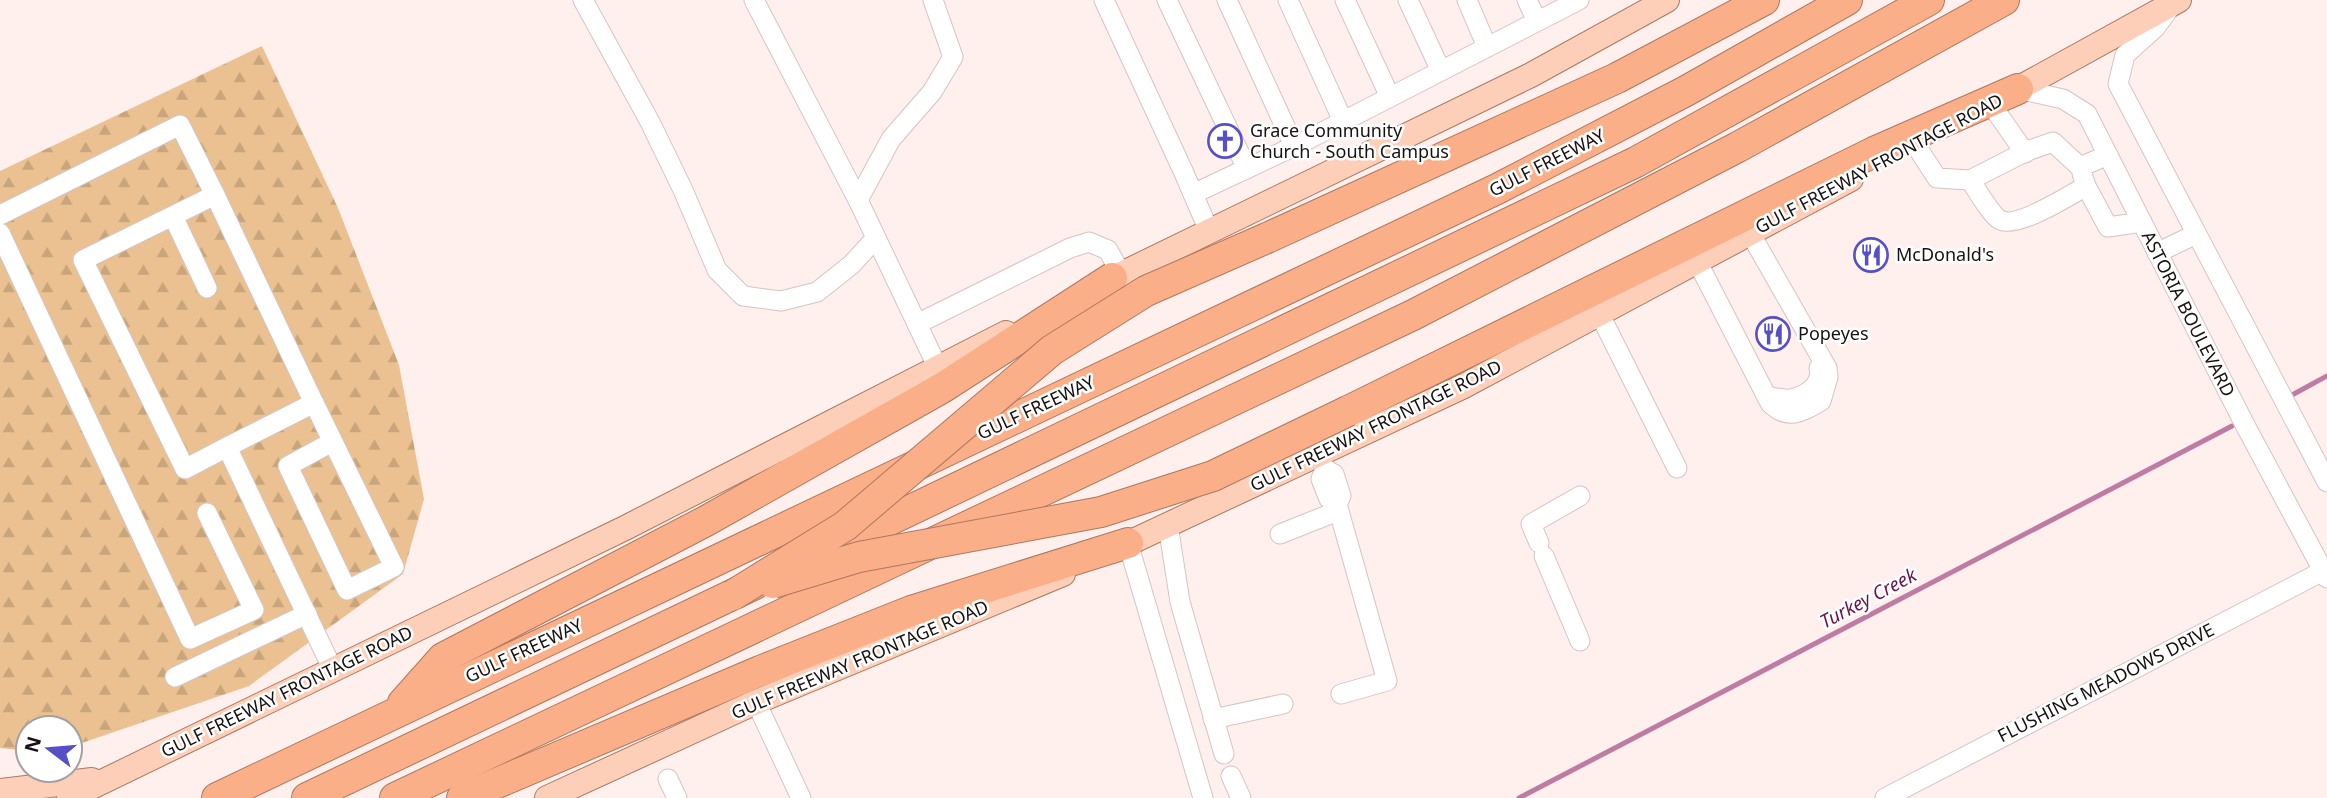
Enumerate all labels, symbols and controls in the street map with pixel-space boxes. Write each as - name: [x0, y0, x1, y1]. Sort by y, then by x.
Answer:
- street label: GULF FREEWAY FRONTAGE ROAD: [1751, 87, 2006, 239]
- place label: Grace Community Church - South Campus: [1250, 118, 1449, 163]
- church icon: Grace Community Church - South Campus: [1206, 122, 1244, 160]
- street label: GULF FREEWAY: [1485, 122, 1609, 202]
- street label: ASTORIA BOULEVARD: [2137, 227, 2241, 400]
- restaurant icon: McDonald's: [1852, 236, 1890, 274]
- place label: McDonald's: [1896, 242, 1994, 266]
- restaurant icon: Popeyes: [1754, 315, 1792, 353]
- place label: Popeyes: [1798, 321, 1869, 345]
- street label: GULF FREEWAY FRONTAGE ROAD: [1246, 354, 1505, 497]
- street label: GULF FREEWAY: [973, 369, 1099, 445]
- water label: Turkey Creek: [1815, 561, 1921, 634]
- street label: GULF FREEWAY FRONTAGE ROAD: [727, 594, 992, 724]
- street label: GULF FREEWAY: [461, 612, 587, 688]
- street label: FLUSHING MEADOWS DRIVE: [1993, 617, 2218, 747]
- street label: GULF FREEWAY FRONTAGE ROAD: [157, 620, 416, 763]
- north arrow: [14, 714, 84, 784]
- text: N: [18, 733, 47, 755]

